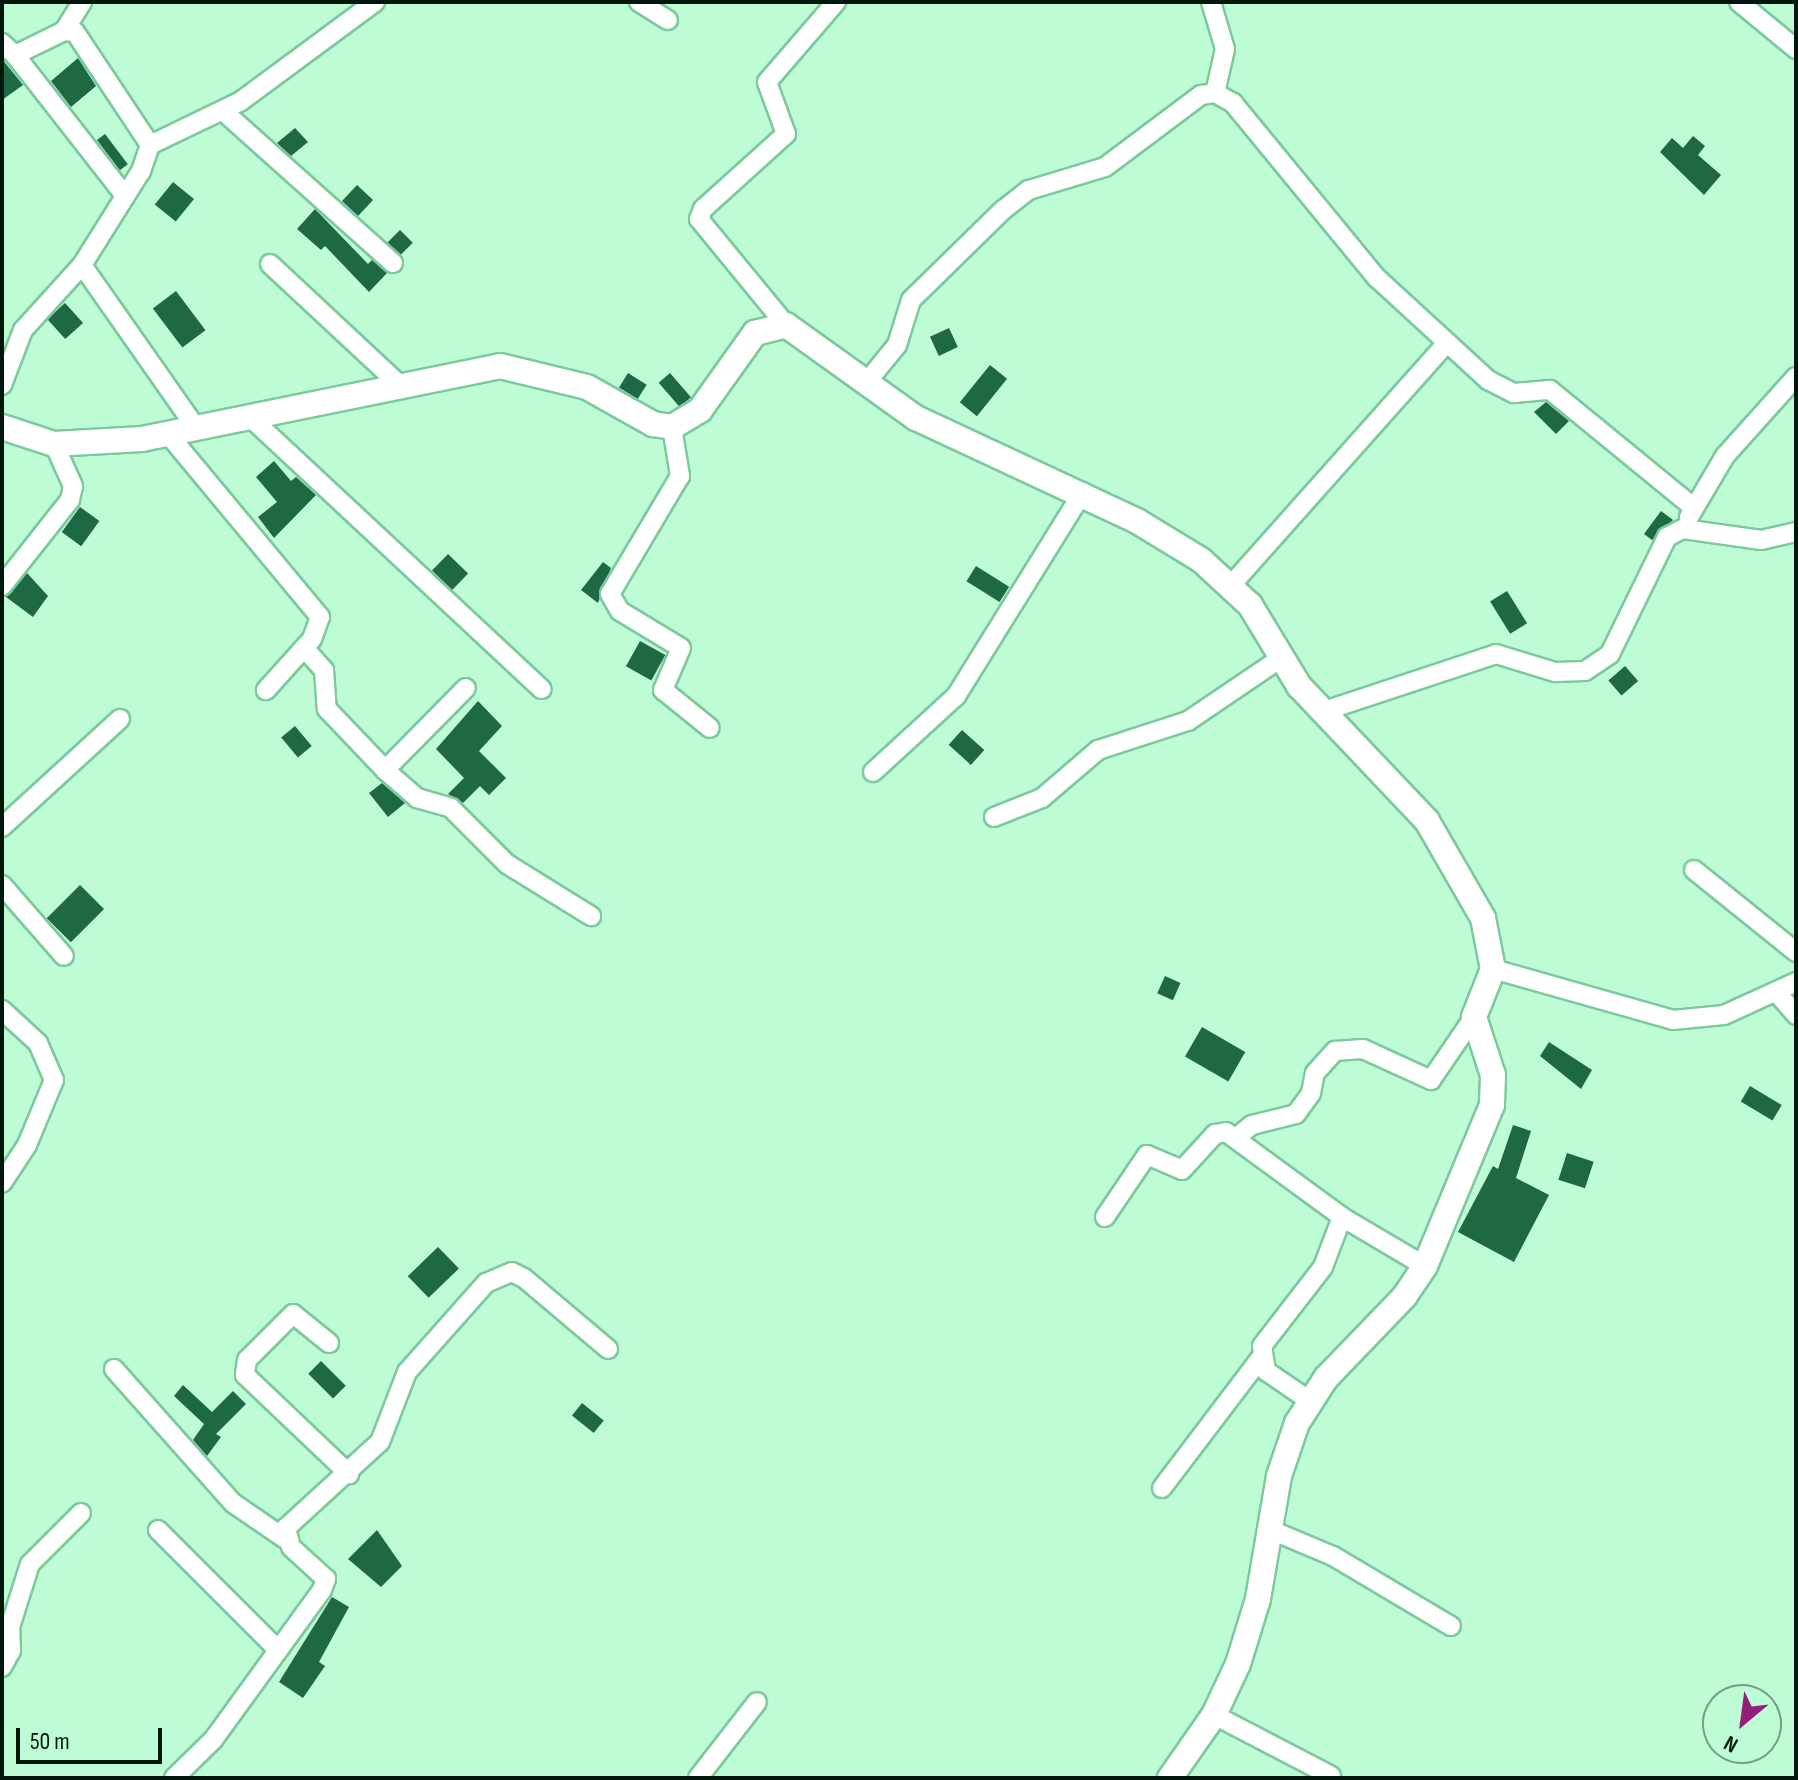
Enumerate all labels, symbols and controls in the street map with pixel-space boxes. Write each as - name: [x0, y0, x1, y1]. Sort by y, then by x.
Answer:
- north arrow: [1702, 1684, 1782, 1764]
- scale bar: [20, 1712, 166, 1762]
- text: 50 m: [30, 1727, 70, 1756]
- text: N: [1719, 1729, 1743, 1758]

